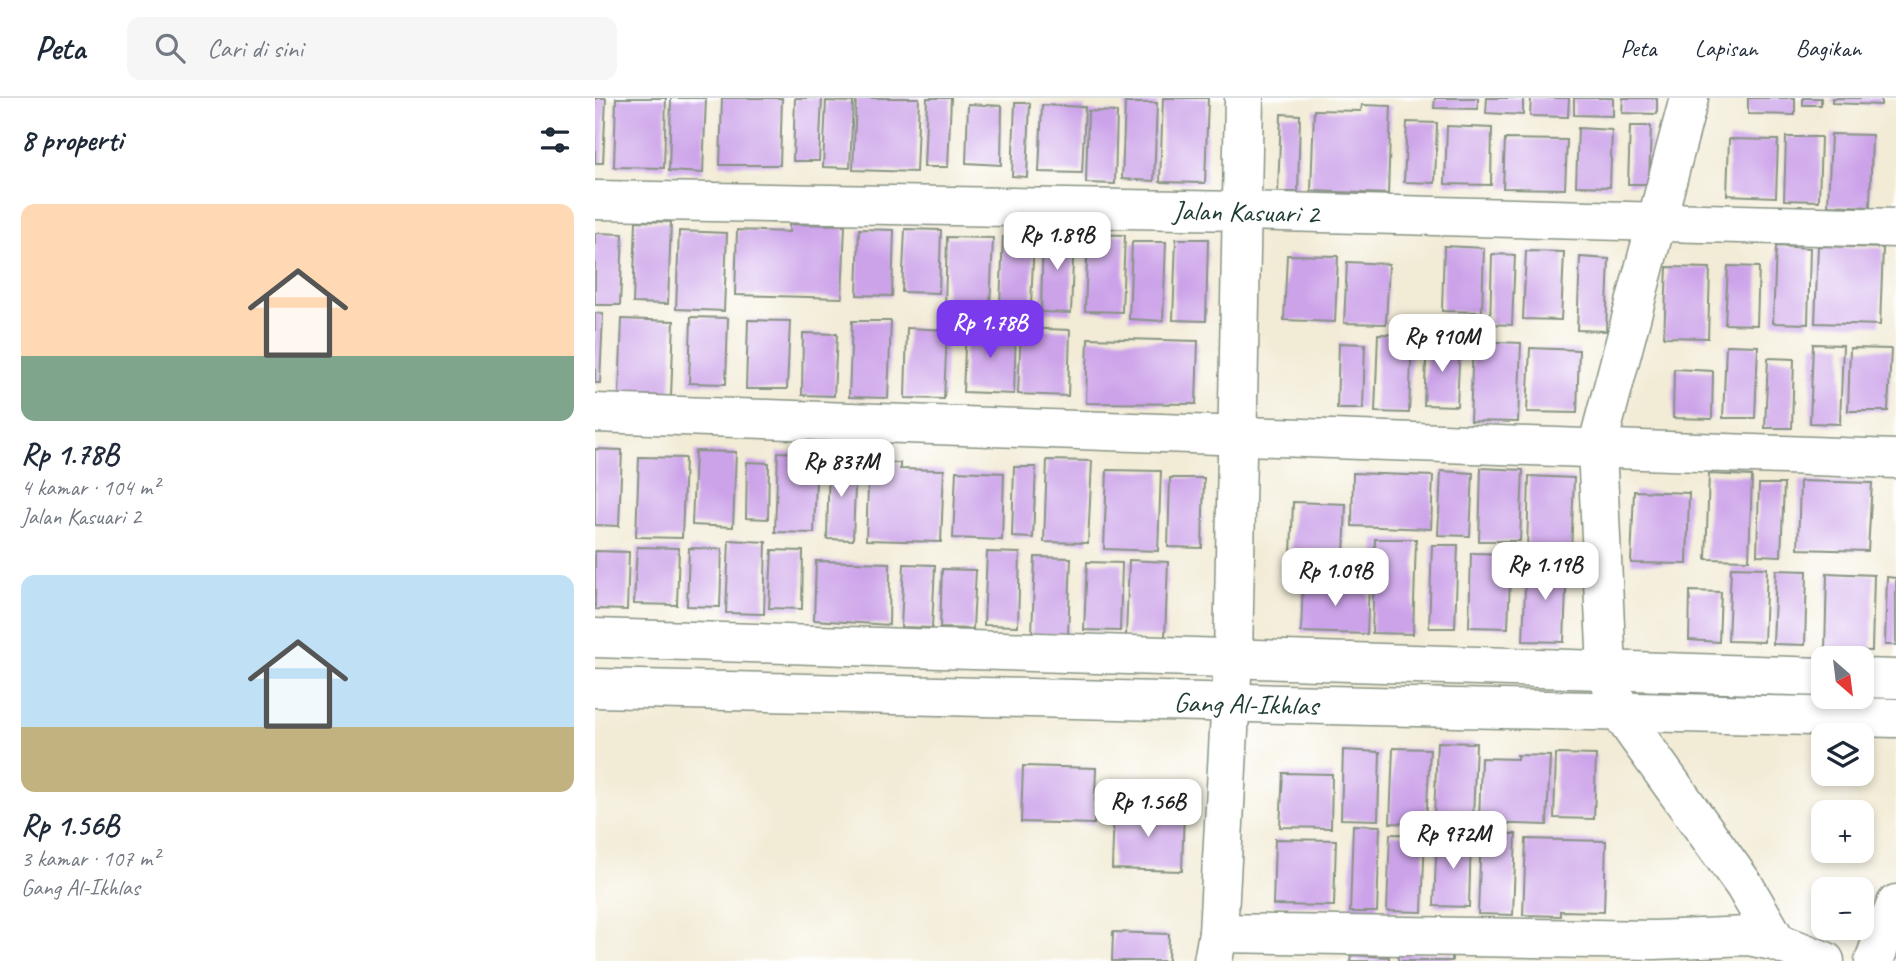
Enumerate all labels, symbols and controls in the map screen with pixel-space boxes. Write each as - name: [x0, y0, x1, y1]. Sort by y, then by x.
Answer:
- search box: [127, 17, 617, 80]
- text: Peta: [35, 27, 85, 69]
- icon: search: [151, 29, 189, 67]
- text: Cari di sini: [207, 32, 303, 65]
- text: Peta: [1620, 33, 1657, 63]
- text: Lapisan: [1695, 33, 1758, 63]
- text: Bagikan: [1796, 33, 1861, 63]
- text: 8 properti: [21, 121, 123, 159]
- icon: filters: [536, 121, 574, 159]
- street label: Jalan Kasuari 2: [1170, 193, 1322, 231]
- pin: Rp 1.89B: [985, 212, 1129, 272]
- text: Rp 1.89B: [1020, 220, 1094, 249]
- icon: home: [235, 250, 361, 376]
- pin: Rp 1.78B: [918, 300, 1062, 360]
- text: Rp 1.78B: [953, 308, 1027, 337]
- pin: Rp 910M: [1377, 314, 1507, 374]
- text: Rp 910M: [1405, 322, 1479, 351]
- text: Rp 1.78B: [21, 435, 119, 473]
- pin: Rp 837M: [776, 440, 906, 499]
- text: Rp 837M: [804, 447, 878, 476]
- text: 4 kamar · 104 m²: [21, 473, 159, 502]
- text: Jalan Kasuari 2: [21, 502, 141, 531]
- pin: Rp 1.19B: [1473, 542, 1617, 602]
- pin: Rp 1.09B: [1263, 548, 1407, 608]
- text: Rp 1.19B: [1508, 550, 1582, 579]
- text: Rp 1.09B: [1298, 556, 1372, 585]
- icon: home: [235, 621, 361, 747]
- north arrow: [1811, 646, 1874, 709]
- map controls: [1811, 646, 1874, 940]
- street label: Gang Al-Ikhlas: [1173, 684, 1321, 723]
- button: layers: [1811, 723, 1874, 786]
- pin: Rp 1.56B: [1076, 780, 1220, 839]
- text: Rp 1.56B: [1111, 787, 1185, 816]
- button: +: [1811, 800, 1874, 863]
- text: Rp 1.56B: [21, 806, 119, 844]
- pin: Rp 972M: [1388, 812, 1518, 871]
- text: Rp 972M: [1416, 819, 1490, 848]
- text: 3 kamar · 107 m²: [21, 844, 159, 873]
- text: Gang Al-Ikhlas: [21, 873, 140, 902]
- button: −: [1811, 877, 1874, 940]

